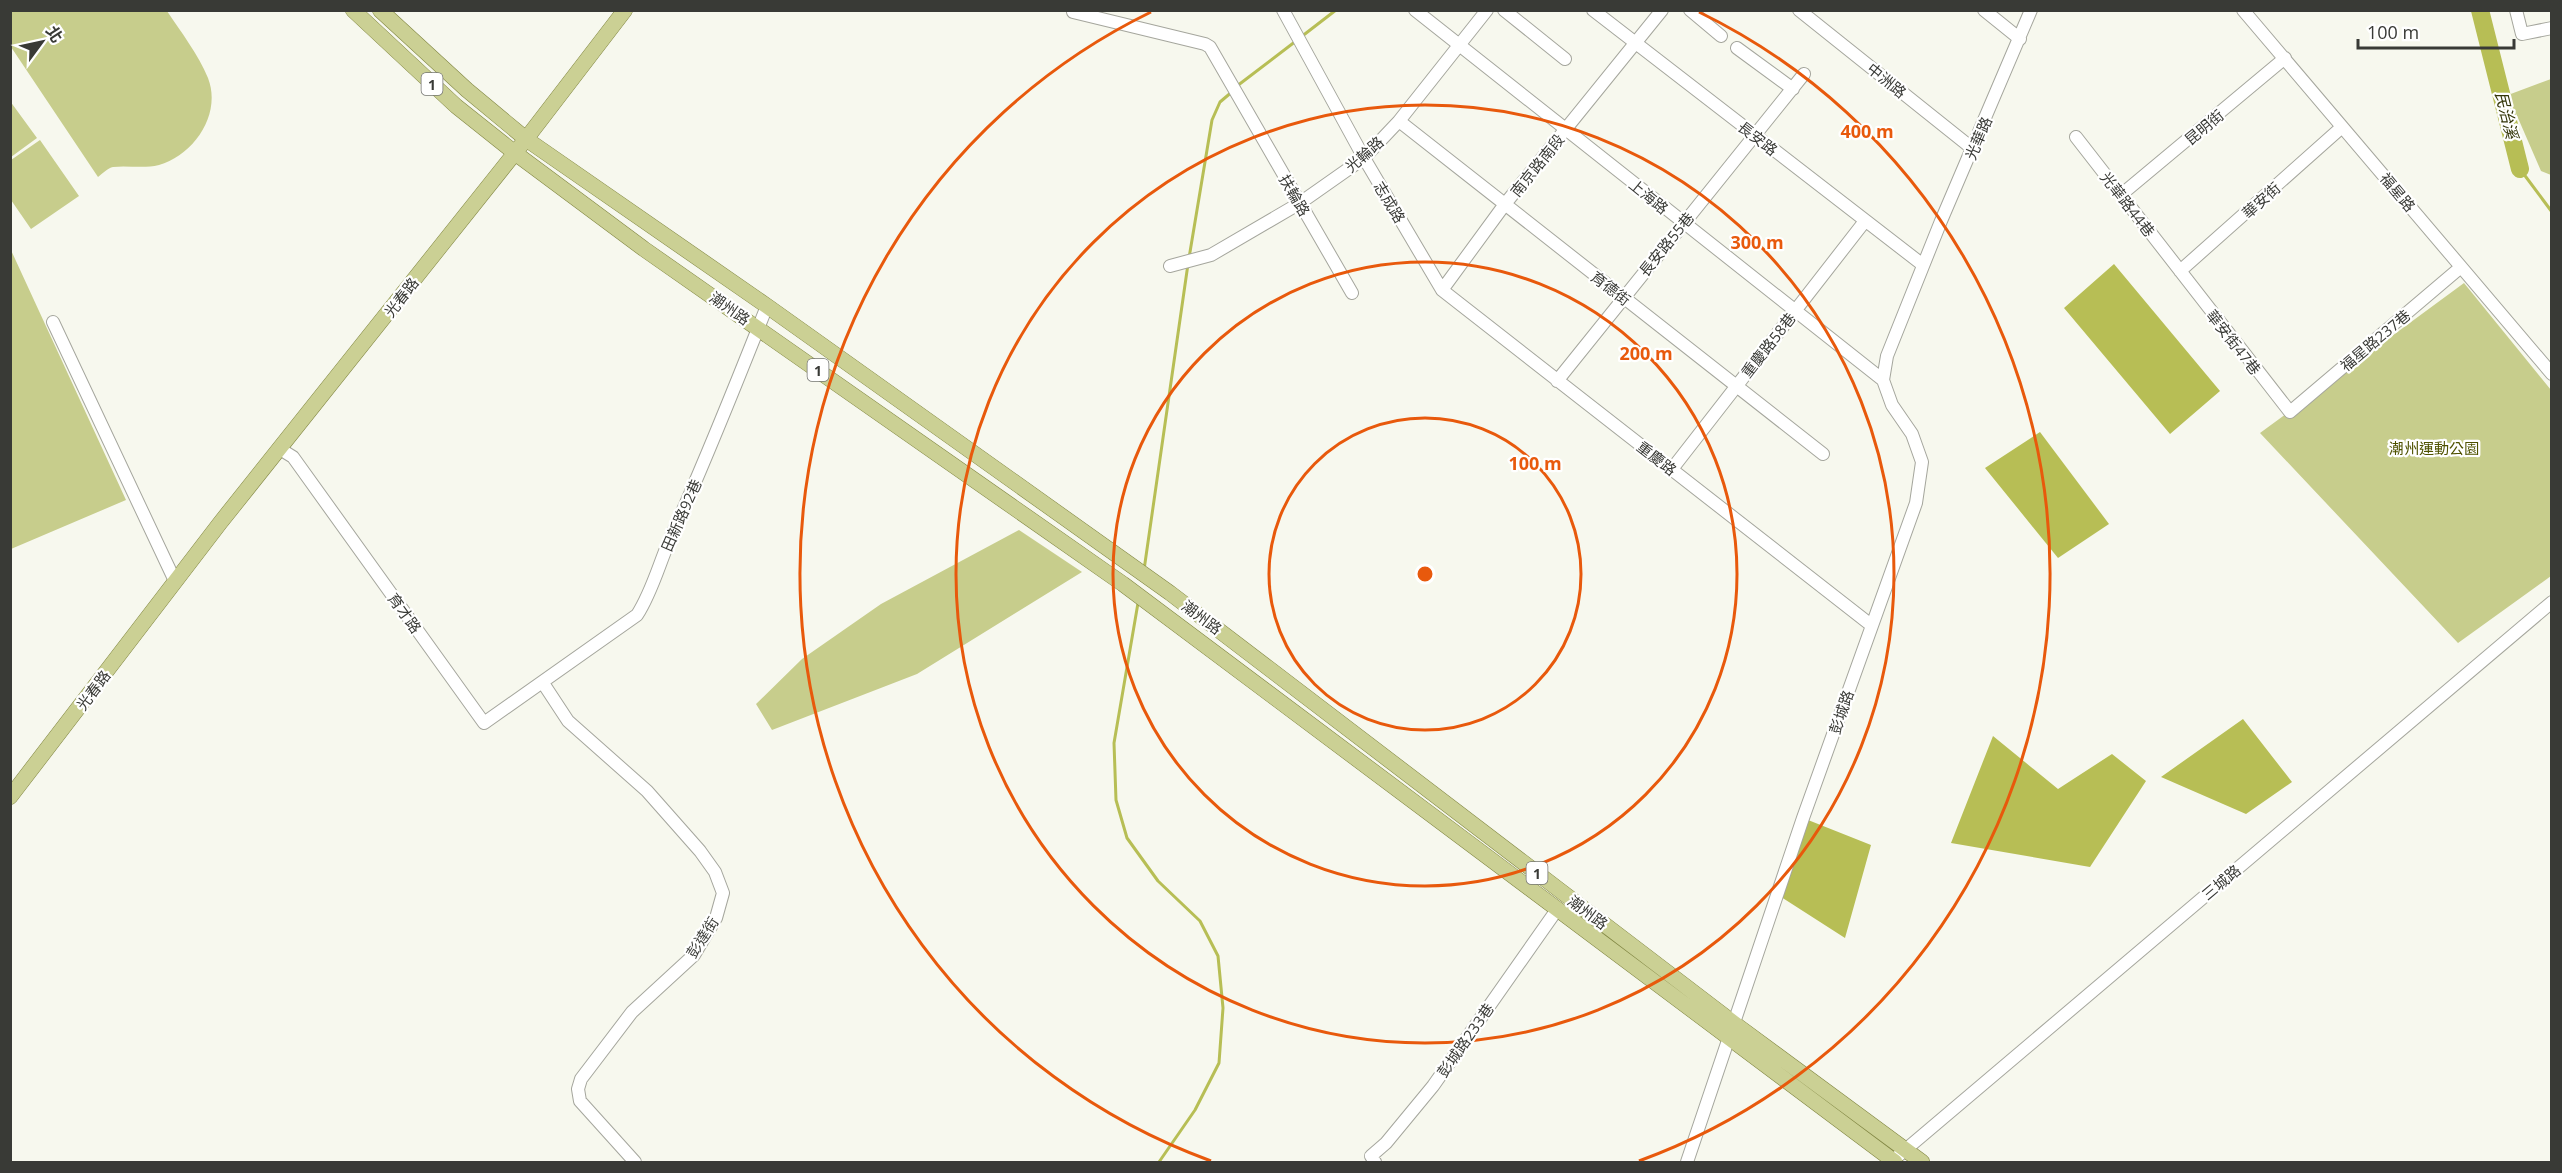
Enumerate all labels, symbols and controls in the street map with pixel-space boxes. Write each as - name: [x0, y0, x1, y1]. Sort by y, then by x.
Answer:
- north arrow: [12, 12, 72, 72]
- scale bar: [2358, 12, 2514, 50]
- text: 100 m: [2367, 20, 2419, 44]
- text: 北: [41, 21, 68, 47]
- street label: 中洲路: [1863, 58, 1911, 102]
- road number: 1: [422, 73, 442, 95]
- water label: 民治溪: [2491, 89, 2524, 143]
- street label: 昆明街: [2180, 105, 2228, 149]
- street label: 光華路: [1960, 113, 1996, 163]
- street label: 長安路: [1734, 116, 1782, 160]
- text: 400 m: [1840, 119, 1894, 143]
- street label: 南京路南段: [1506, 130, 1568, 200]
- street label: 光輪路: [1340, 132, 1388, 176]
- street label: 光華路44巷: [2096, 167, 2160, 241]
- street label: 福星路: [2376, 168, 2420, 216]
- street label: 扶輪路: [1275, 171, 1315, 219]
- street label: 上海路: [1625, 174, 1673, 218]
- street label: 志成路: [1370, 178, 1410, 226]
- street label: 華安街: [2238, 178, 2284, 222]
- street label: 長安路55巷: [1634, 208, 1698, 280]
- text: 300 m: [1730, 230, 1784, 254]
- street label: 育德街: [1587, 266, 1635, 310]
- street label: 光春路: [379, 273, 423, 321]
- street label: 潮州路: [706, 287, 754, 329]
- street label: 華安街47巷: [2202, 305, 2266, 379]
- street label: 福星路237巷: [2336, 305, 2414, 375]
- street label: 重慶路58巷: [1736, 308, 1800, 382]
- text: 200 m: [1619, 341, 1673, 365]
- road number: 1: [808, 359, 828, 381]
- street label: 重慶路: [1633, 436, 1681, 480]
- park label: 潮州運動公園: [2389, 438, 2479, 458]
- text: 100 m: [1508, 451, 1562, 475]
- street label: 田新路92巷: [656, 476, 706, 554]
- centre of rings: [1415, 564, 1435, 584]
- street label: 育才路: [384, 589, 426, 637]
- street label: 潮州路: [1178, 595, 1226, 639]
- street label: 光春路: [71, 666, 115, 714]
- street label: 彭城路: [1824, 687, 1858, 737]
- street label: 三城路: [2197, 860, 2245, 904]
- road number: 1: [1526, 862, 1548, 884]
- street label: 潮州路: [1564, 890, 1612, 934]
- street label: 彭達街: [681, 913, 723, 961]
- street label: 彭城路233巷: [1432, 999, 1498, 1081]

